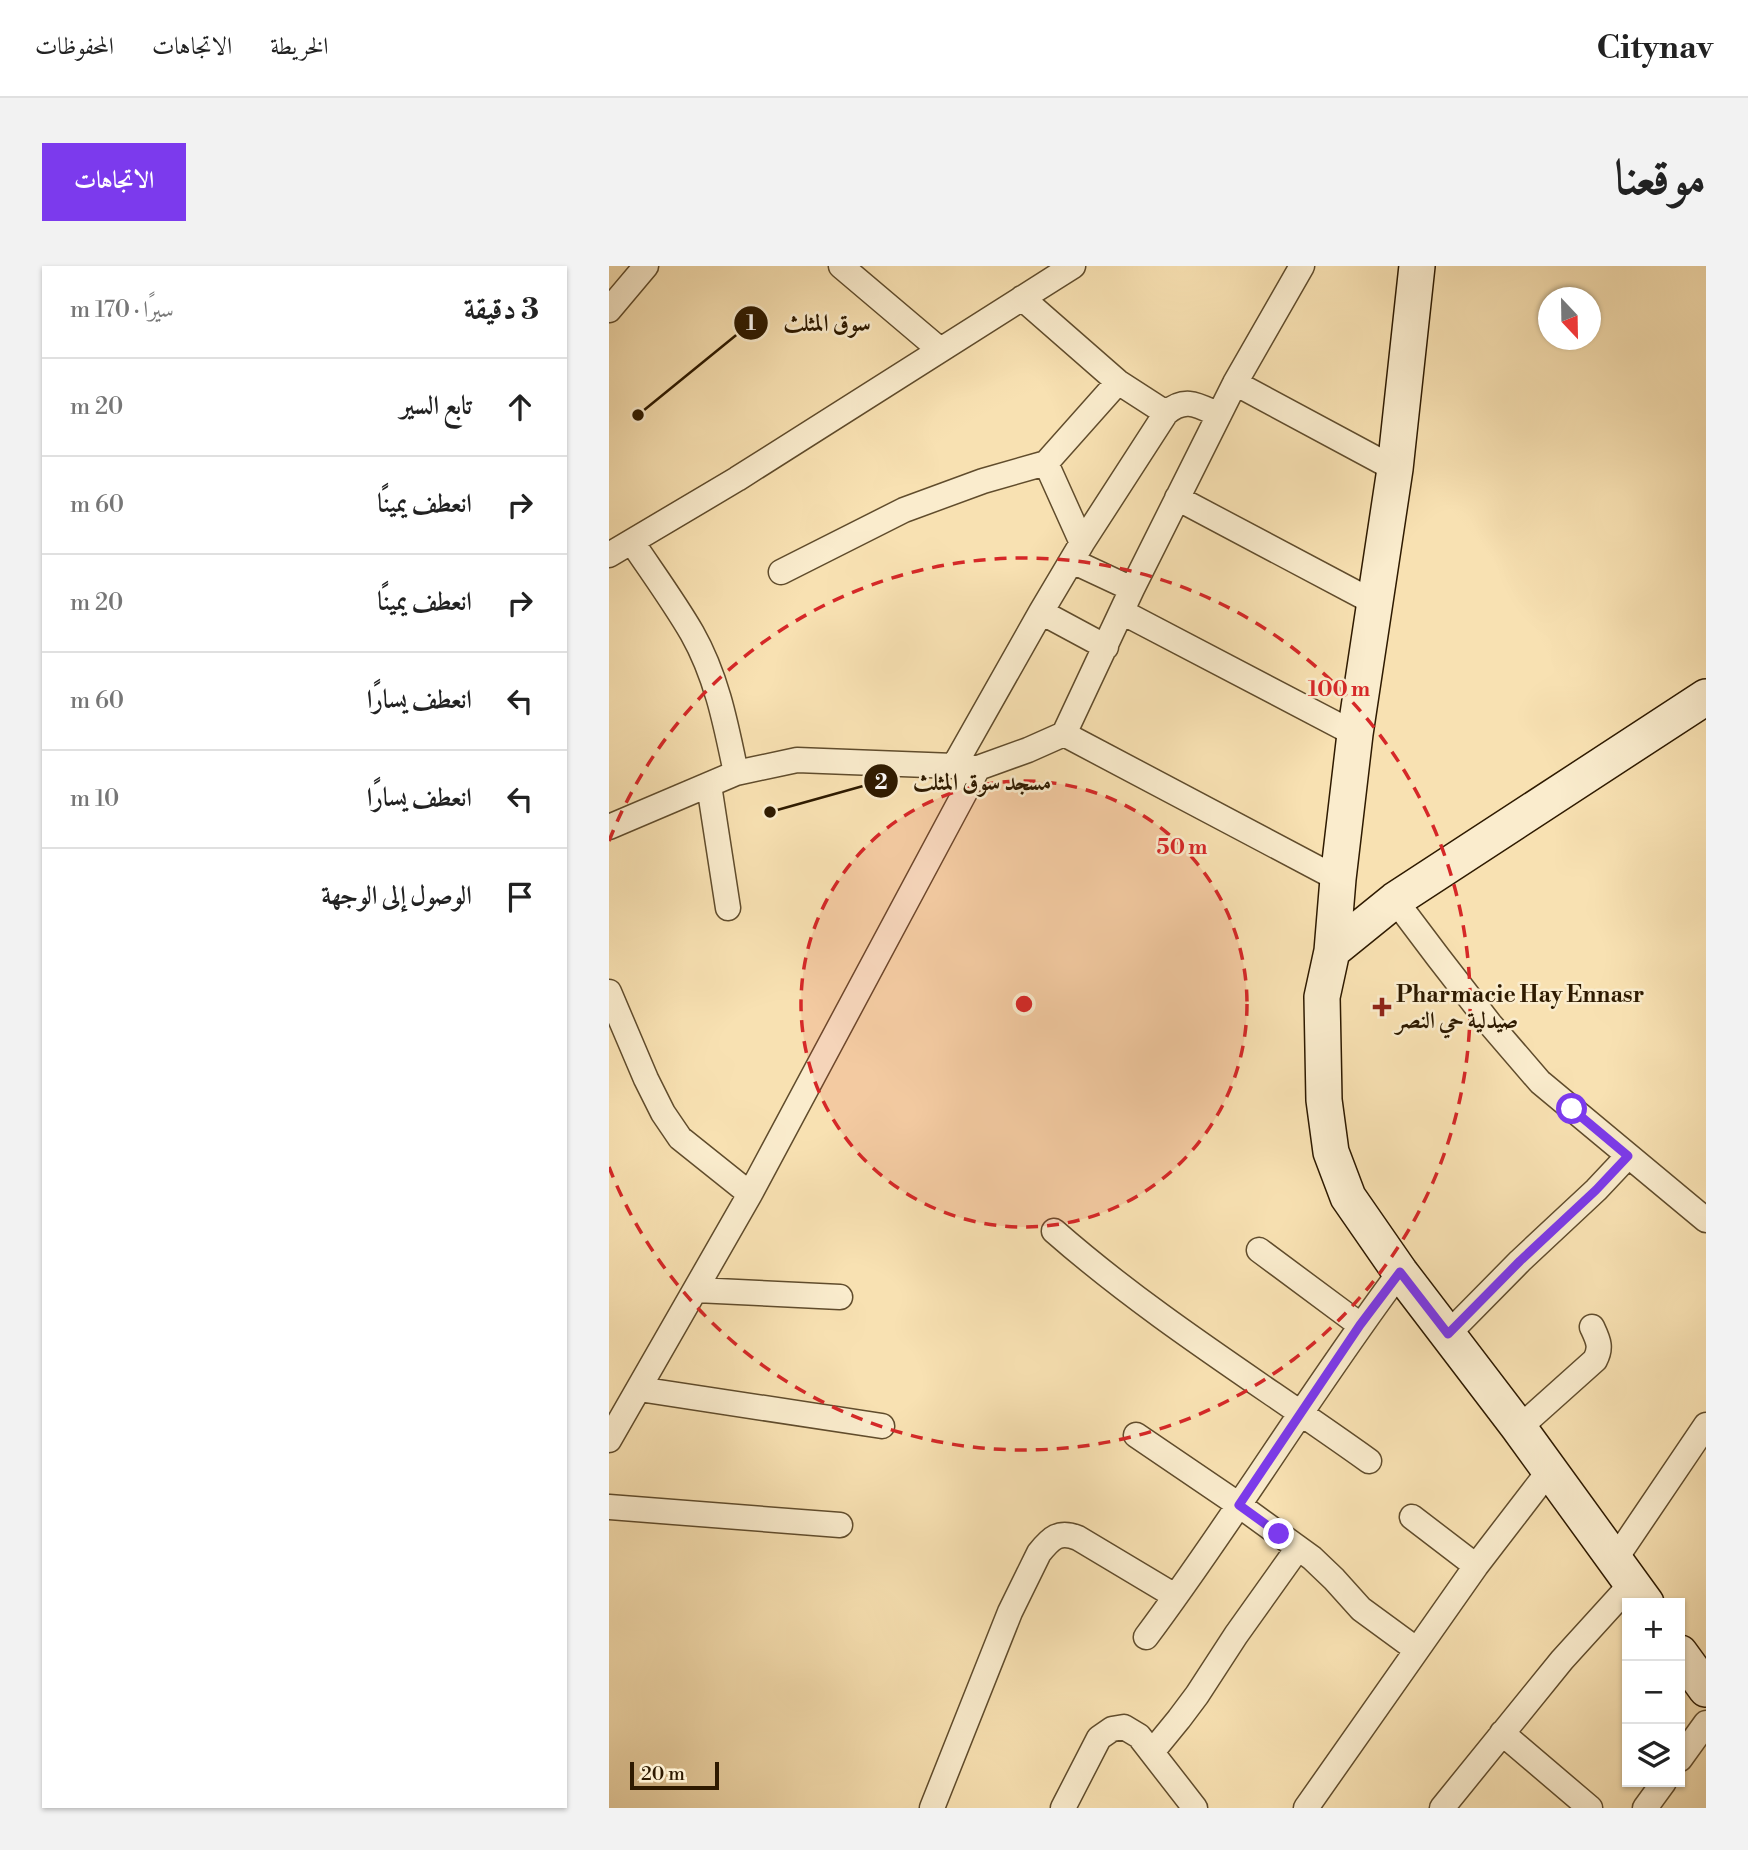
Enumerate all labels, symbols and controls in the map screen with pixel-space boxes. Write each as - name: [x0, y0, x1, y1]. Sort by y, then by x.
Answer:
- text: Citynav: [1596, 28, 1713, 69]
- text: المحفوظات: [35, 32, 114, 62]
- text: الاتجاهات: [152, 32, 232, 62]
- text: الخريطة: [270, 32, 329, 62]
- button: الاتجاهات: [42, 143, 186, 221]
- text: موقعنا: [1614, 149, 1706, 210]
- north arrow: [1538, 287, 1601, 350]
- text: 3 دقيقة: [464, 291, 539, 329]
- text: سيرًا · 170 m: [70, 296, 174, 324]
- callout: سوق المثلث: [734, 300, 885, 345]
- text: سوق المثلث: [783, 309, 871, 339]
- text: 1: [746, 311, 756, 337]
- icon: ahead: [501, 388, 539, 426]
- text: تابع السير: [400, 390, 472, 422]
- text: 20 m: [70, 393, 123, 421]
- icon: right: [501, 486, 539, 524]
- text: انعطف يمينًا: [377, 488, 472, 520]
- text: 60 m: [70, 491, 124, 519]
- icon: right: [501, 584, 539, 622]
- text: انعطف يمينًا: [377, 586, 472, 618]
- text: 20 m: [70, 589, 123, 617]
- text: 100 m: [1308, 677, 1370, 703]
- icon: left: [501, 682, 539, 720]
- text: انعطف يسارًا: [367, 684, 472, 716]
- text: 60 m: [70, 687, 124, 715]
- callout: مسجد سوق المثلث: [864, 759, 1065, 804]
- text: مسجد سوق المثلث: [913, 768, 1051, 798]
- text: 2: [874, 770, 888, 796]
- icon: left: [501, 780, 539, 818]
- text: انعطف يسارًا: [367, 782, 472, 814]
- text: 10 m: [70, 785, 119, 813]
- text: 50 m: [1157, 835, 1207, 861]
- icon: arrive: [501, 878, 539, 916]
- text: الوصول إلى الوجهة: [321, 880, 472, 912]
- place label: Pharmacie Hay Ennasr صيدلية حي النصر: [1393, 981, 1644, 1039]
- centre of rings: [1012, 992, 1036, 1016]
- marker: Pharmacie Hay Ennasr صيدلية حي النصر: [1374, 999, 1390, 1015]
- route start: [1556, 1093, 1587, 1124]
- route end: [1263, 1518, 1294, 1549]
- map controls: [1622, 1598, 1685, 1787]
- button: +: [1622, 1598, 1685, 1661]
- button: −: [1622, 1661, 1685, 1724]
- button: layers: [1622, 1724, 1685, 1787]
- scale bar: [630, 1759, 719, 1791]
- text: 20 m: [641, 1762, 685, 1786]

